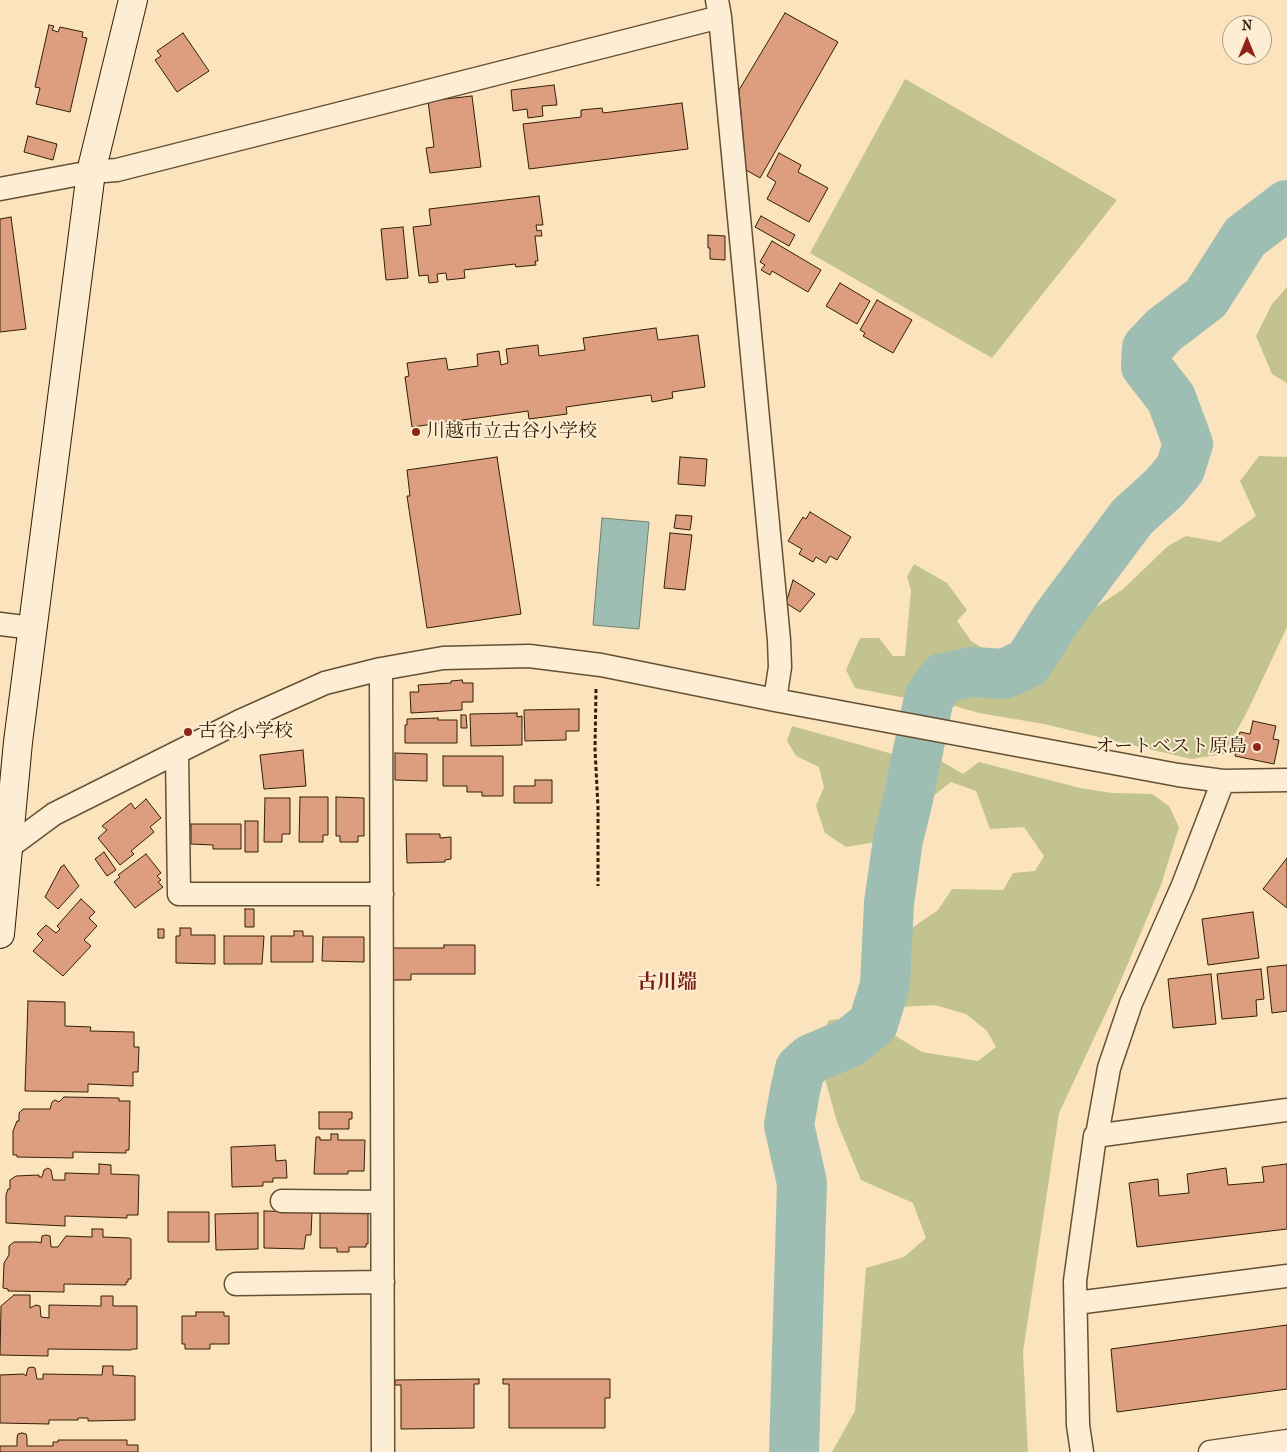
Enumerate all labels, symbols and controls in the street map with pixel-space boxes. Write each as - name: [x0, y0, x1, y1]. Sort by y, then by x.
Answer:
- north arrow: [1222, 15, 1272, 65]
- text: N: [1242, 17, 1252, 34]
- place label: 川越市立古谷小学校: [426, 421, 597, 443]
- marker: 川越市立古谷小学校: [410, 426, 422, 438]
- place label: 古谷小学校: [198, 721, 293, 743]
- marker: 古谷小学校: [182, 726, 194, 738]
- place label: オートベスト原島: [1095, 736, 1247, 758]
- marker: オートベスト原島: [1251, 741, 1263, 753]
- district label: 古川端: [637, 971, 697, 995]

